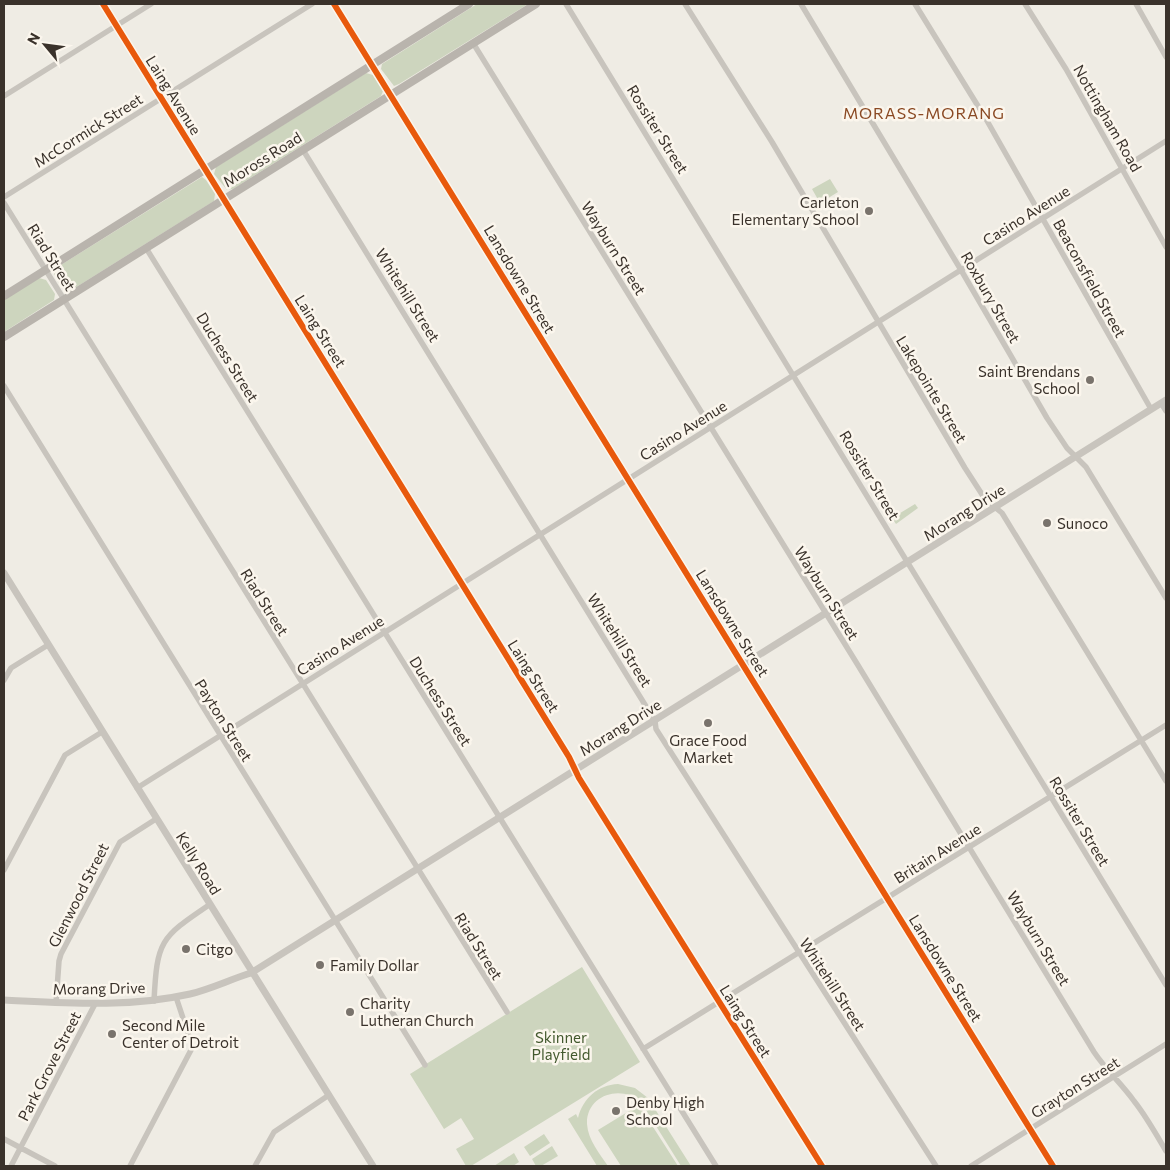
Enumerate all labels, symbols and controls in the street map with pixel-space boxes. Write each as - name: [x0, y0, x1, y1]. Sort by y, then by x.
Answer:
- north arrow: [20, 20, 70, 70]
- text: N: [23, 30, 43, 47]
- street label: Laing Avenue: [143, 52, 205, 138]
- street label: Nottingham Road: [1070, 61, 1146, 175]
- street label: Rossiter Street: [624, 81, 692, 177]
- street label: McCormick Street: [30, 89, 146, 171]
- district label: MORASS-MORANG: [843, 103, 1005, 122]
- street label: Moross Road: [219, 128, 305, 190]
- street label: Casino Avenue: [979, 181, 1073, 249]
- place label: Carleton Elementary School: [732, 193, 859, 228]
- street label: Wayburn Street: [578, 198, 650, 298]
- marker: Carleton Elementary School: [863, 205, 875, 217]
- street label: Beaconsfield Street: [1050, 216, 1130, 340]
- street label: Riad Street: [24, 220, 80, 294]
- street label: Lansdowne Street: [481, 222, 559, 336]
- street label: Whitehill Street: [372, 245, 444, 345]
- street label: Roxbury Street: [958, 248, 1024, 346]
- street label: Laing Street: [292, 291, 350, 371]
- street label: Duchess Street: [193, 309, 263, 405]
- street label: Lakepointe Street: [893, 332, 971, 446]
- place label: Saint Brendans School: [978, 362, 1080, 397]
- marker: Saint Brendans School: [1084, 374, 1096, 386]
- street label: Casino Avenue: [636, 396, 730, 464]
- street label: Rossiter Street: [836, 427, 904, 523]
- street label: Morang Drive: [920, 480, 1008, 544]
- place label: Sunoco: [1057, 514, 1108, 532]
- marker: Sunoco: [1041, 517, 1053, 529]
- street label: Wayburn Street: [791, 543, 863, 643]
- street label: Riad Street: [237, 565, 293, 639]
- street label: Lansdowne Street: [693, 566, 773, 680]
- street label: Whitehill Street: [584, 590, 656, 690]
- street label: Casino Avenue: [293, 611, 387, 679]
- street label: Laing Street: [505, 636, 563, 716]
- street label: Duchess Street: [406, 653, 476, 749]
- street label: Payton Street: [192, 675, 256, 765]
- street label: Morang Drive: [576, 695, 664, 759]
- marker: Grace Food Market: [702, 717, 714, 729]
- place label: Grace Food Market: [669, 731, 747, 766]
- street label: Rossiter Street: [1046, 773, 1114, 869]
- street label: Britain Avenue: [890, 819, 984, 887]
- street label: Kelly Road: [173, 828, 225, 898]
- street label: Glenwood Street: [44, 840, 112, 950]
- street label: Wayburn Street: [1004, 887, 1074, 989]
- street label: Riad Street: [451, 909, 507, 983]
- street label: Lansdowne Street: [906, 911, 986, 1025]
- street label: Whitehill Street: [796, 934, 870, 1034]
- place label: Citgo: [196, 940, 233, 958]
- marker: Citgo: [180, 943, 192, 955]
- place label: Family Dollar: [330, 956, 419, 974]
- marker: Family Dollar: [314, 959, 326, 971]
- street label: Morang Drive: [52, 978, 146, 998]
- street label: Laing Street: [717, 981, 775, 1061]
- place label: Charity Lutheran Church: [360, 994, 474, 1029]
- marker: Charity Lutheran Church: [344, 1006, 356, 1018]
- street label: Park Grove Street: [14, 1008, 84, 1124]
- place label: Second Mile Center of Detroit: [122, 1016, 239, 1051]
- marker: Second Mile Center of Detroit: [106, 1028, 118, 1040]
- park label: Skinner Playfield: [532, 1028, 590, 1063]
- street label: Grayton Street: [1027, 1053, 1123, 1121]
- place label: Denby High School: [626, 1093, 705, 1128]
- marker: Denby High School: [610, 1105, 622, 1117]

